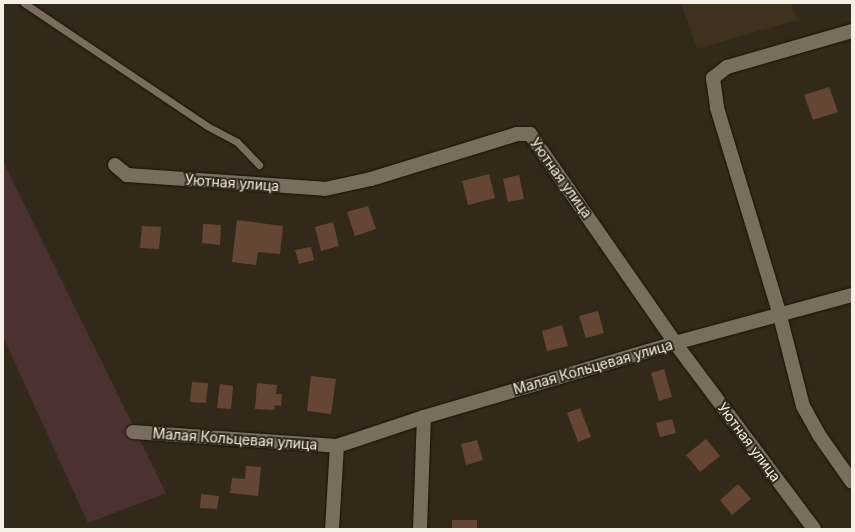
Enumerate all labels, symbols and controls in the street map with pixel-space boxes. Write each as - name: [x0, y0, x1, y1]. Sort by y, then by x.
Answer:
- street label: Уютная улица: [526, 135, 596, 221]
- street label: Уютная улица: [184, 171, 280, 195]
- street label: Малая Кольцевая улица: [511, 336, 675, 398]
- street label: Уютная улица: [714, 399, 784, 485]
- street label: Малая Кольцевая улица: [152, 425, 318, 453]

